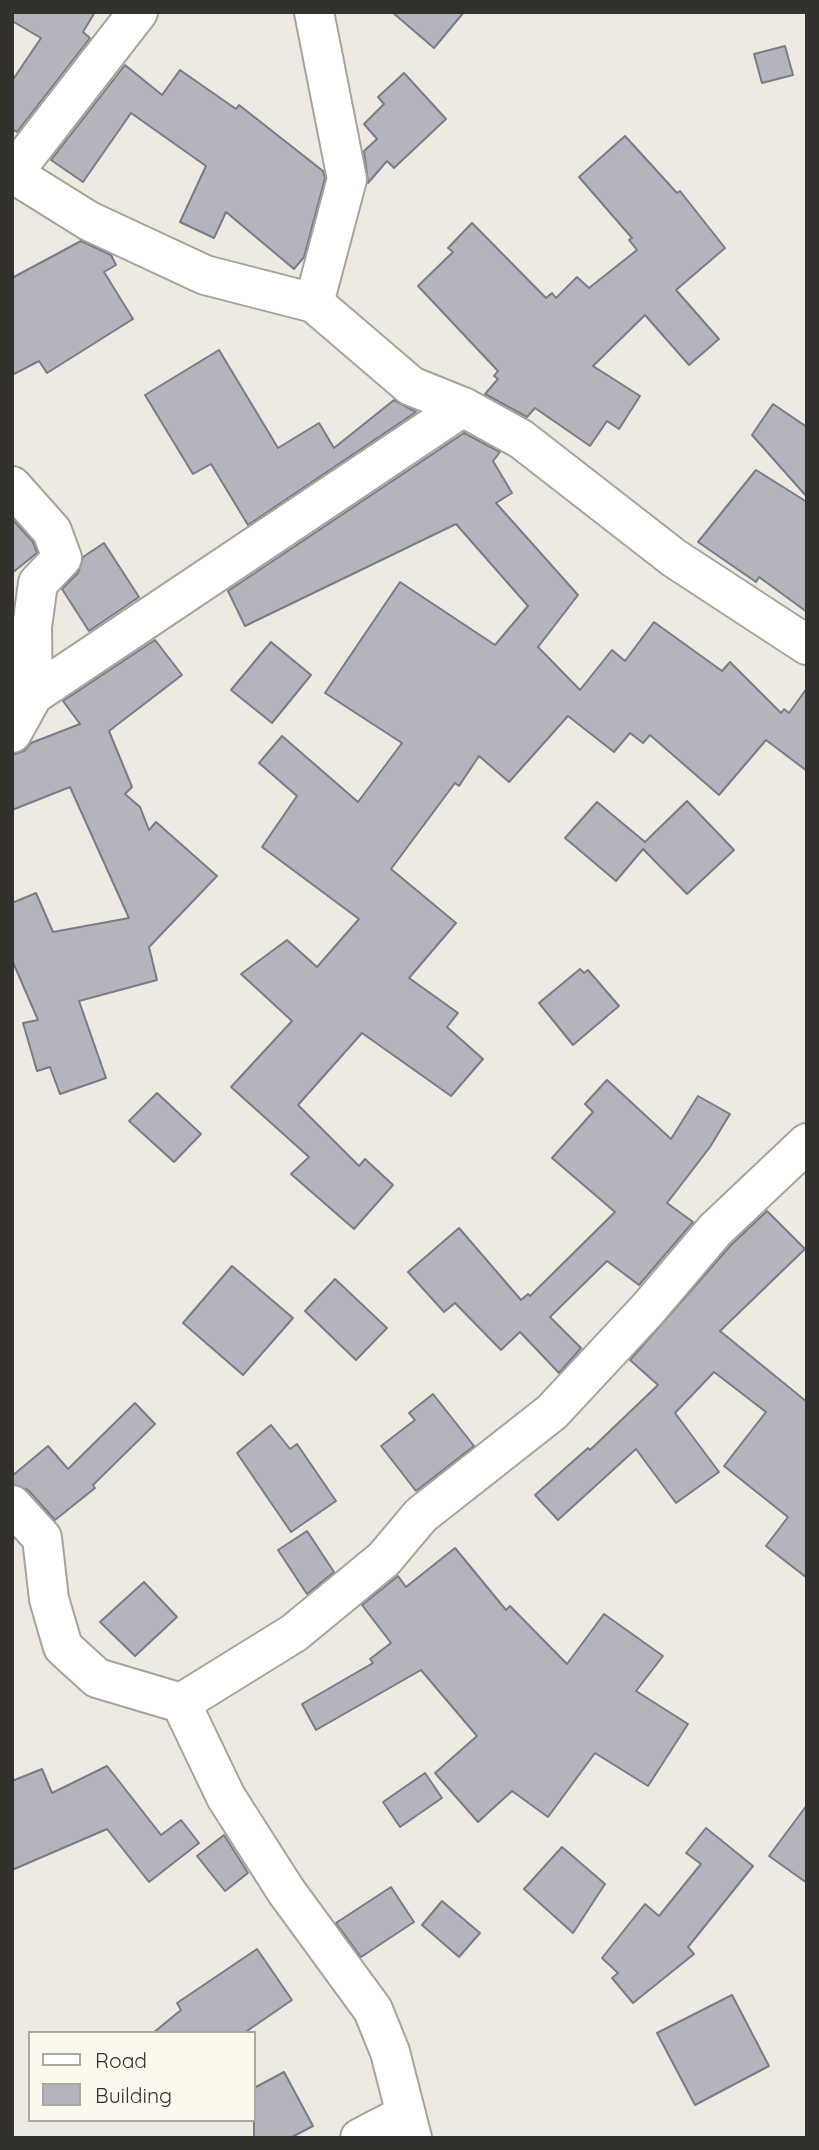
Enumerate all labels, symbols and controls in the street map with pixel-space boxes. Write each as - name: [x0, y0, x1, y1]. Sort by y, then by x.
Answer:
- legend: [28, 2031, 256, 2122]
- text: Road: [95, 2047, 147, 2073]
- text: Building: [95, 2082, 172, 2108]

